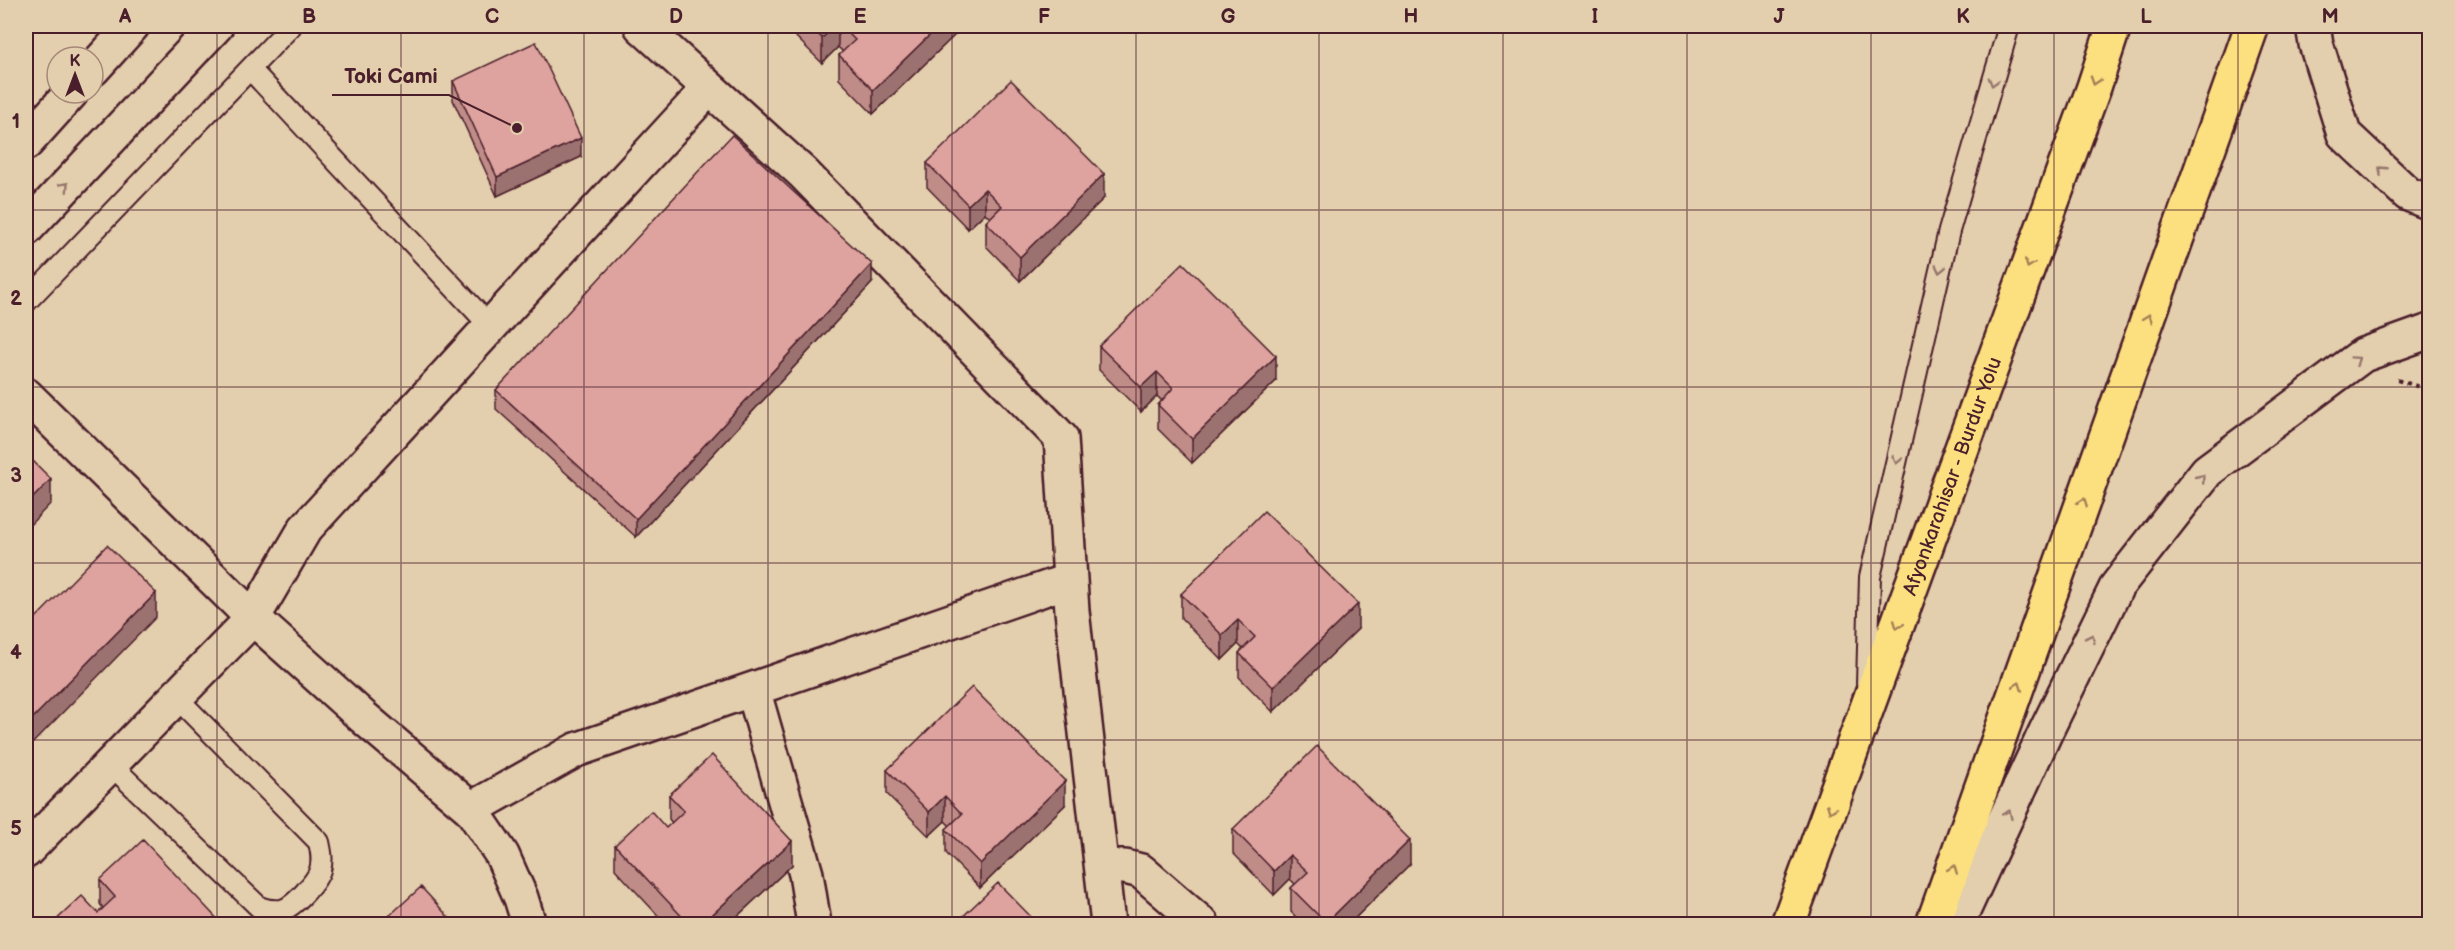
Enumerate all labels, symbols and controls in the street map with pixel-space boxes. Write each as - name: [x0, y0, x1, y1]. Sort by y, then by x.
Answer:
- text: A: [118, 5, 132, 29]
- text: B: [302, 5, 316, 29]
- text: C: [485, 5, 499, 29]
- text: D: [669, 5, 683, 29]
- text: E: [854, 5, 867, 29]
- text: F: [1038, 5, 1050, 29]
- text: G: [1221, 5, 1236, 29]
- text: H: [1404, 5, 1418, 29]
- text: I: [1592, 5, 1598, 29]
- text: J: [1774, 5, 1786, 29]
- text: K: [1956, 5, 1970, 29]
- text: L: [2140, 5, 2152, 29]
- text: M: [2321, 5, 2339, 29]
- north arrow: [45, 45, 105, 105]
- text: K: [70, 52, 81, 71]
- callout: Toki Cami: [332, 56, 449, 95]
- text: Toki Cami: [344, 64, 438, 89]
- one-way arrow: [2090, 75, 2103, 86]
- one-way arrow: [1988, 76, 2000, 87]
- text: 1: [12, 110, 20, 134]
- one-way arrow: [2378, 166, 2389, 177]
- one-way arrow: [58, 182, 69, 193]
- one-way arrow: [2024, 259, 2037, 269]
- one-way arrow: [1935, 264, 1948, 274]
- text: 2: [10, 287, 22, 311]
- one-way arrow: [2140, 313, 2153, 324]
- street label: Afyonkarahisar - Burdur Yolu: [1898, 354, 2007, 599]
- one-way arrow: [2350, 356, 2361, 367]
- one-way arrow: [1891, 454, 1904, 464]
- text: 3: [10, 464, 22, 488]
- one-way arrow: [2194, 474, 2205, 485]
- one-way arrow: [2075, 497, 2088, 508]
- one-way arrow: [1892, 620, 1905, 630]
- one-way arrow: [2084, 633, 2096, 644]
- text: 4: [10, 641, 22, 665]
- one-way arrow: [2010, 681, 2023, 691]
- one-way arrow: [1826, 802, 1838, 813]
- one-way arrow: [2001, 809, 2013, 820]
- text: 5: [10, 817, 22, 841]
- one-way arrow: [1945, 864, 1958, 875]

